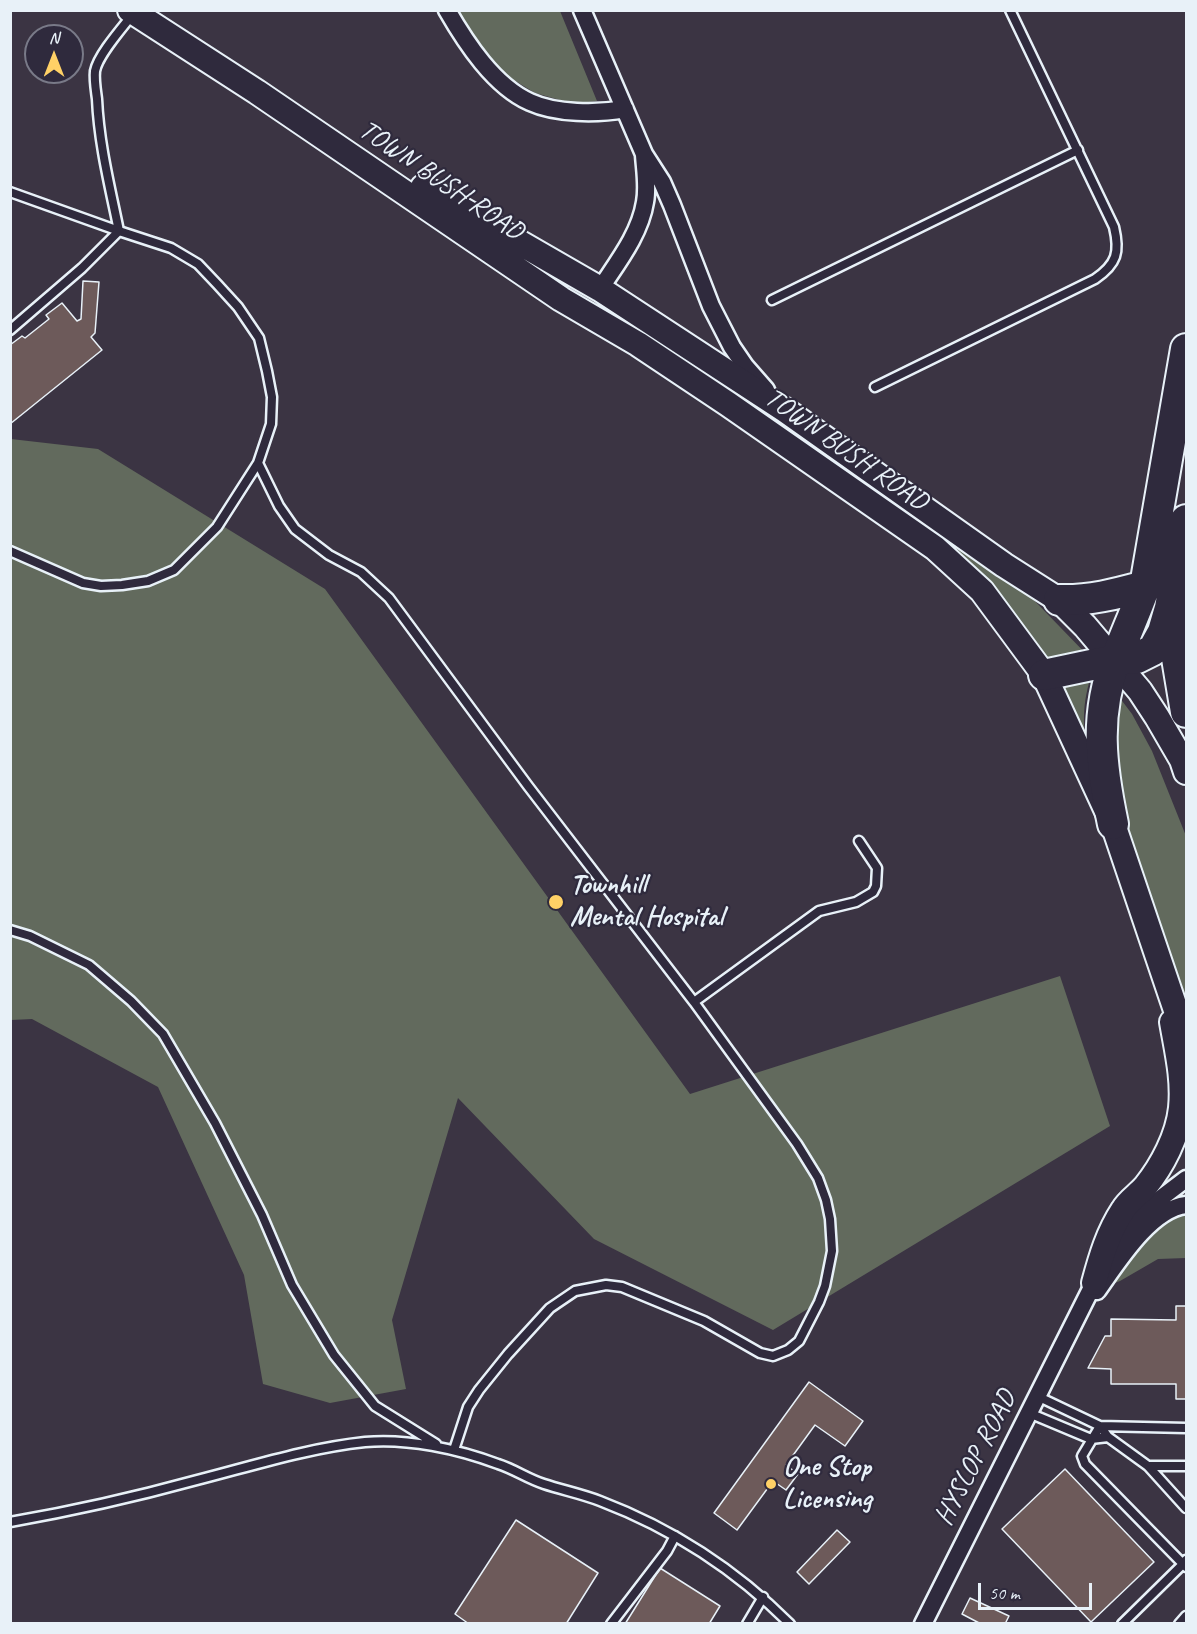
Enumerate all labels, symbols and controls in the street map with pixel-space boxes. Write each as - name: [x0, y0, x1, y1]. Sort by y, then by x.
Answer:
- north arrow: [24, 24, 84, 84]
- text: N: [49, 28, 59, 48]
- street label: TOWN BUSH ROAD: [352, 114, 530, 248]
- street label: TOWN BUSH ROAD: [758, 381, 934, 519]
- place label: Townhill Mental Hospital: [570, 869, 723, 935]
- marker: Townhill Mental Hospital: [547, 893, 565, 911]
- street label: HYSLOP ROAD: [928, 1385, 1024, 1531]
- place label: One Stop Licensing: [783, 1451, 871, 1517]
- marker: One Stop Licensing: [764, 1477, 778, 1491]
- scale bar: [981, 1571, 1095, 1609]
- text: 50 m: [989, 1582, 1020, 1604]

